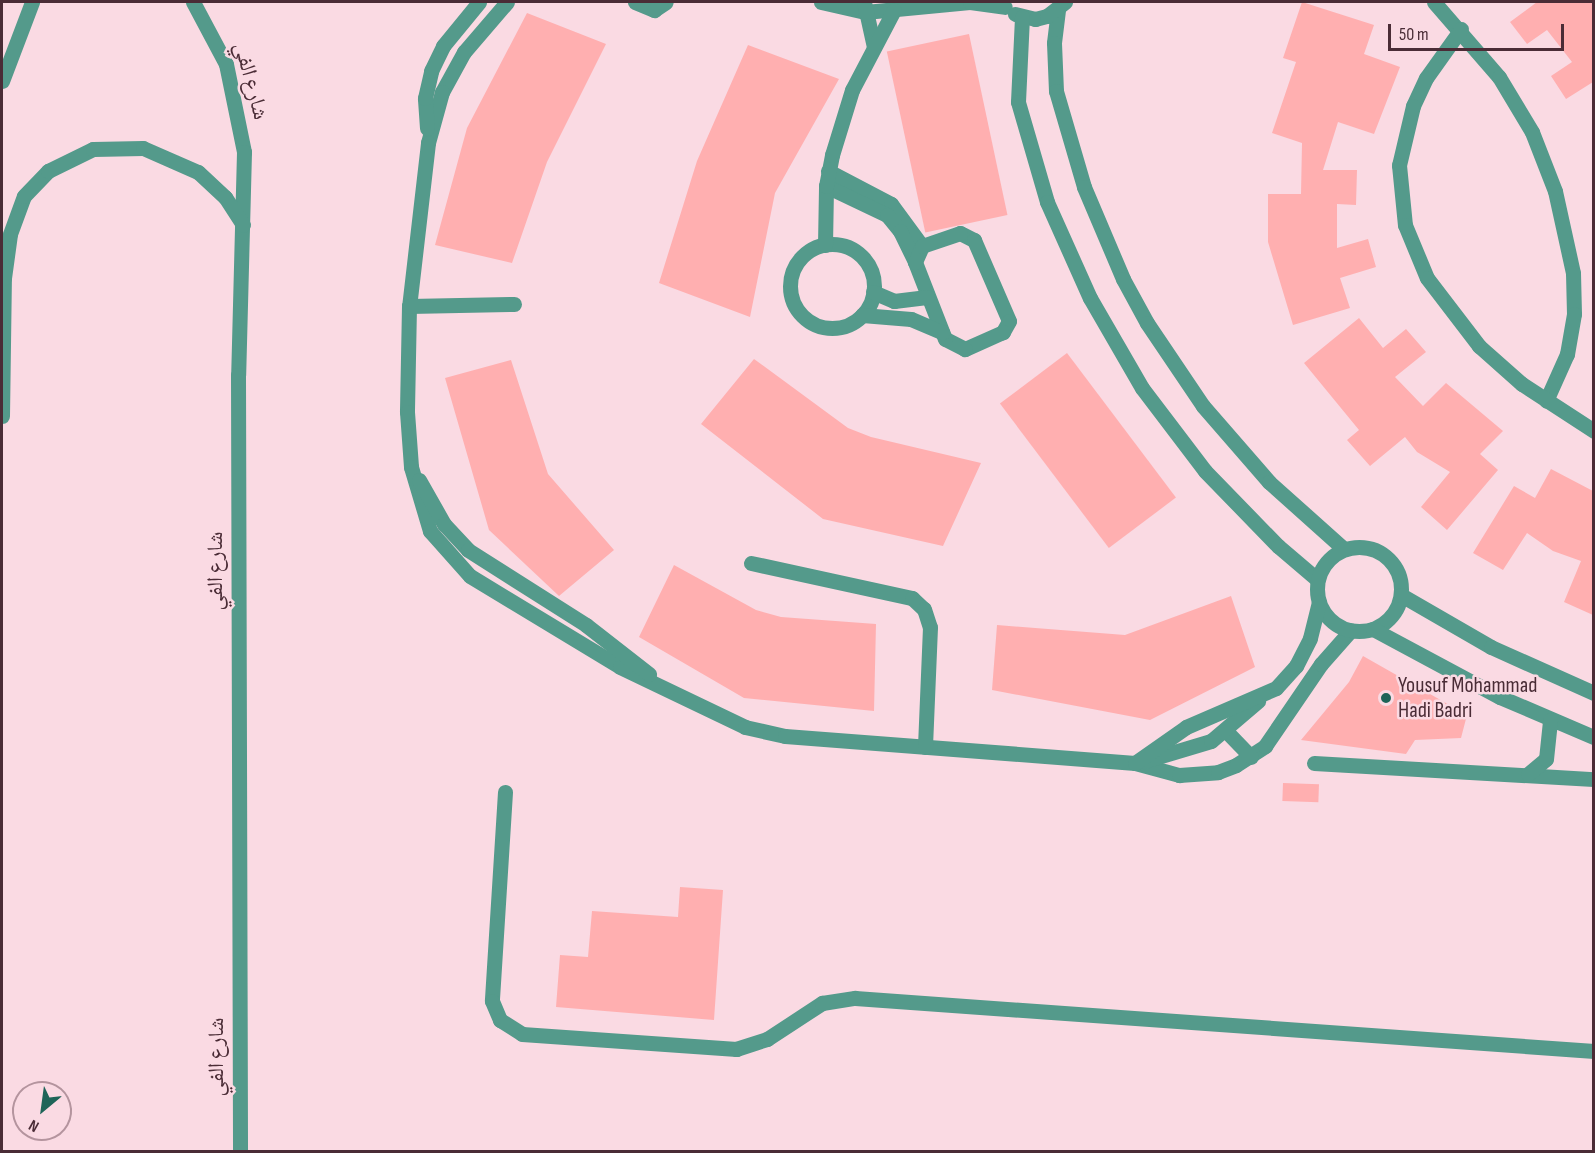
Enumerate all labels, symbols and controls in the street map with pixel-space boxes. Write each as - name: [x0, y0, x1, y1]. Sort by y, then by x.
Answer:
- scale bar: [1391, 12, 1566, 50]
- text: 50 m: [1399, 24, 1429, 45]
- street label: شارع الفي: [228, 40, 274, 122]
- street label: شارع الفي: [203, 532, 229, 610]
- place label: Yousuf Mohammad Hadi Badri: [1398, 672, 1537, 724]
- marker: Yousuf Mohammad Hadi Badri: [1379, 691, 1393, 705]
- street label: شارع الفي: [204, 1018, 230, 1096]
- north arrow: [12, 1081, 72, 1141]
- text: N: [26, 1115, 42, 1136]

